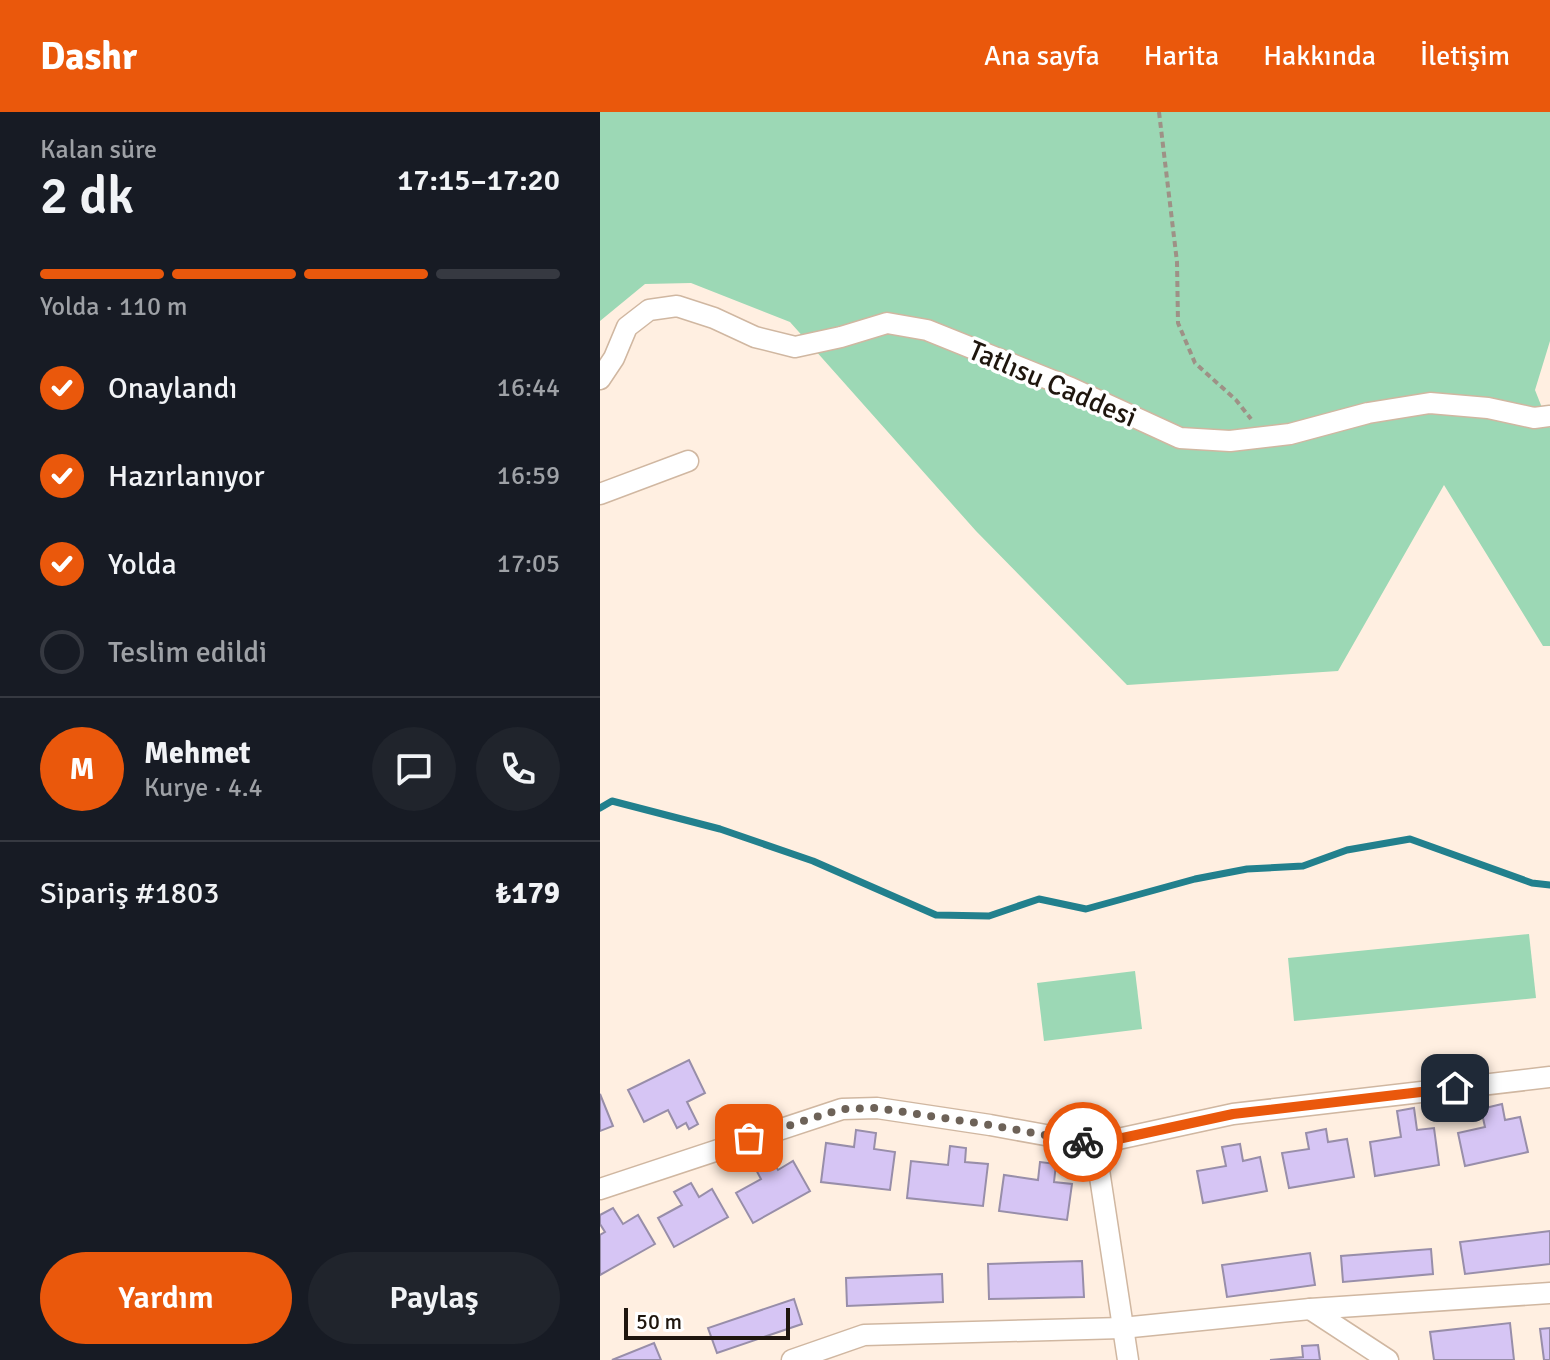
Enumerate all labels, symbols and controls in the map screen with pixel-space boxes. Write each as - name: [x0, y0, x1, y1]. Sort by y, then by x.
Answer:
- text: Dashr: [40, 33, 137, 80]
- text: Ana sayfa: [984, 39, 1100, 73]
- text: Harita: [1144, 39, 1219, 73]
- text: Hakkında: [1263, 39, 1376, 73]
- text: İletişim: [1420, 39, 1510, 73]
- text: Kalan süre: [40, 134, 157, 166]
- text: 17:15–17:20: [397, 162, 560, 199]
- text: 2 dk: [40, 164, 134, 228]
- text: Yolda · 110 m: [40, 291, 187, 323]
- street label: Tatlısu Caddesi: [963, 333, 1142, 435]
- icon: check: [40, 366, 84, 410]
- text: Onaylandı: [108, 370, 237, 407]
- text: 16:44: [497, 372, 560, 404]
- icon: check: [40, 454, 84, 498]
- text: Hazırlanıyor: [108, 458, 265, 495]
- text: 16:59: [497, 460, 560, 492]
- icon: check: [40, 542, 84, 586]
- text: Yolda: [108, 546, 177, 583]
- text: 17:05: [497, 548, 560, 580]
- text: Teslim edildi: [108, 634, 267, 671]
- button: chat: [372, 727, 456, 811]
- button: phone: [476, 727, 560, 811]
- text: Mehmet: [144, 735, 251, 772]
- text: M: [69, 751, 95, 788]
- text: Kurye · 4.4: [144, 772, 263, 804]
- text: Sipariş #1803: [40, 875, 219, 912]
- text: ₺179: [495, 875, 560, 912]
- pin: [1421, 1054, 1489, 1122]
- icon: home: [1433, 1066, 1477, 1110]
- courier: [1043, 1102, 1123, 1182]
- pin: [715, 1104, 783, 1172]
- icon: bag: [727, 1116, 771, 1160]
- icon: bike: [1061, 1120, 1105, 1164]
- button: Yardım: [40, 1252, 292, 1344]
- button: Paylaş: [308, 1252, 560, 1344]
- scale bar: [624, 1304, 790, 1340]
- text: 50 m: [636, 1308, 682, 1335]

